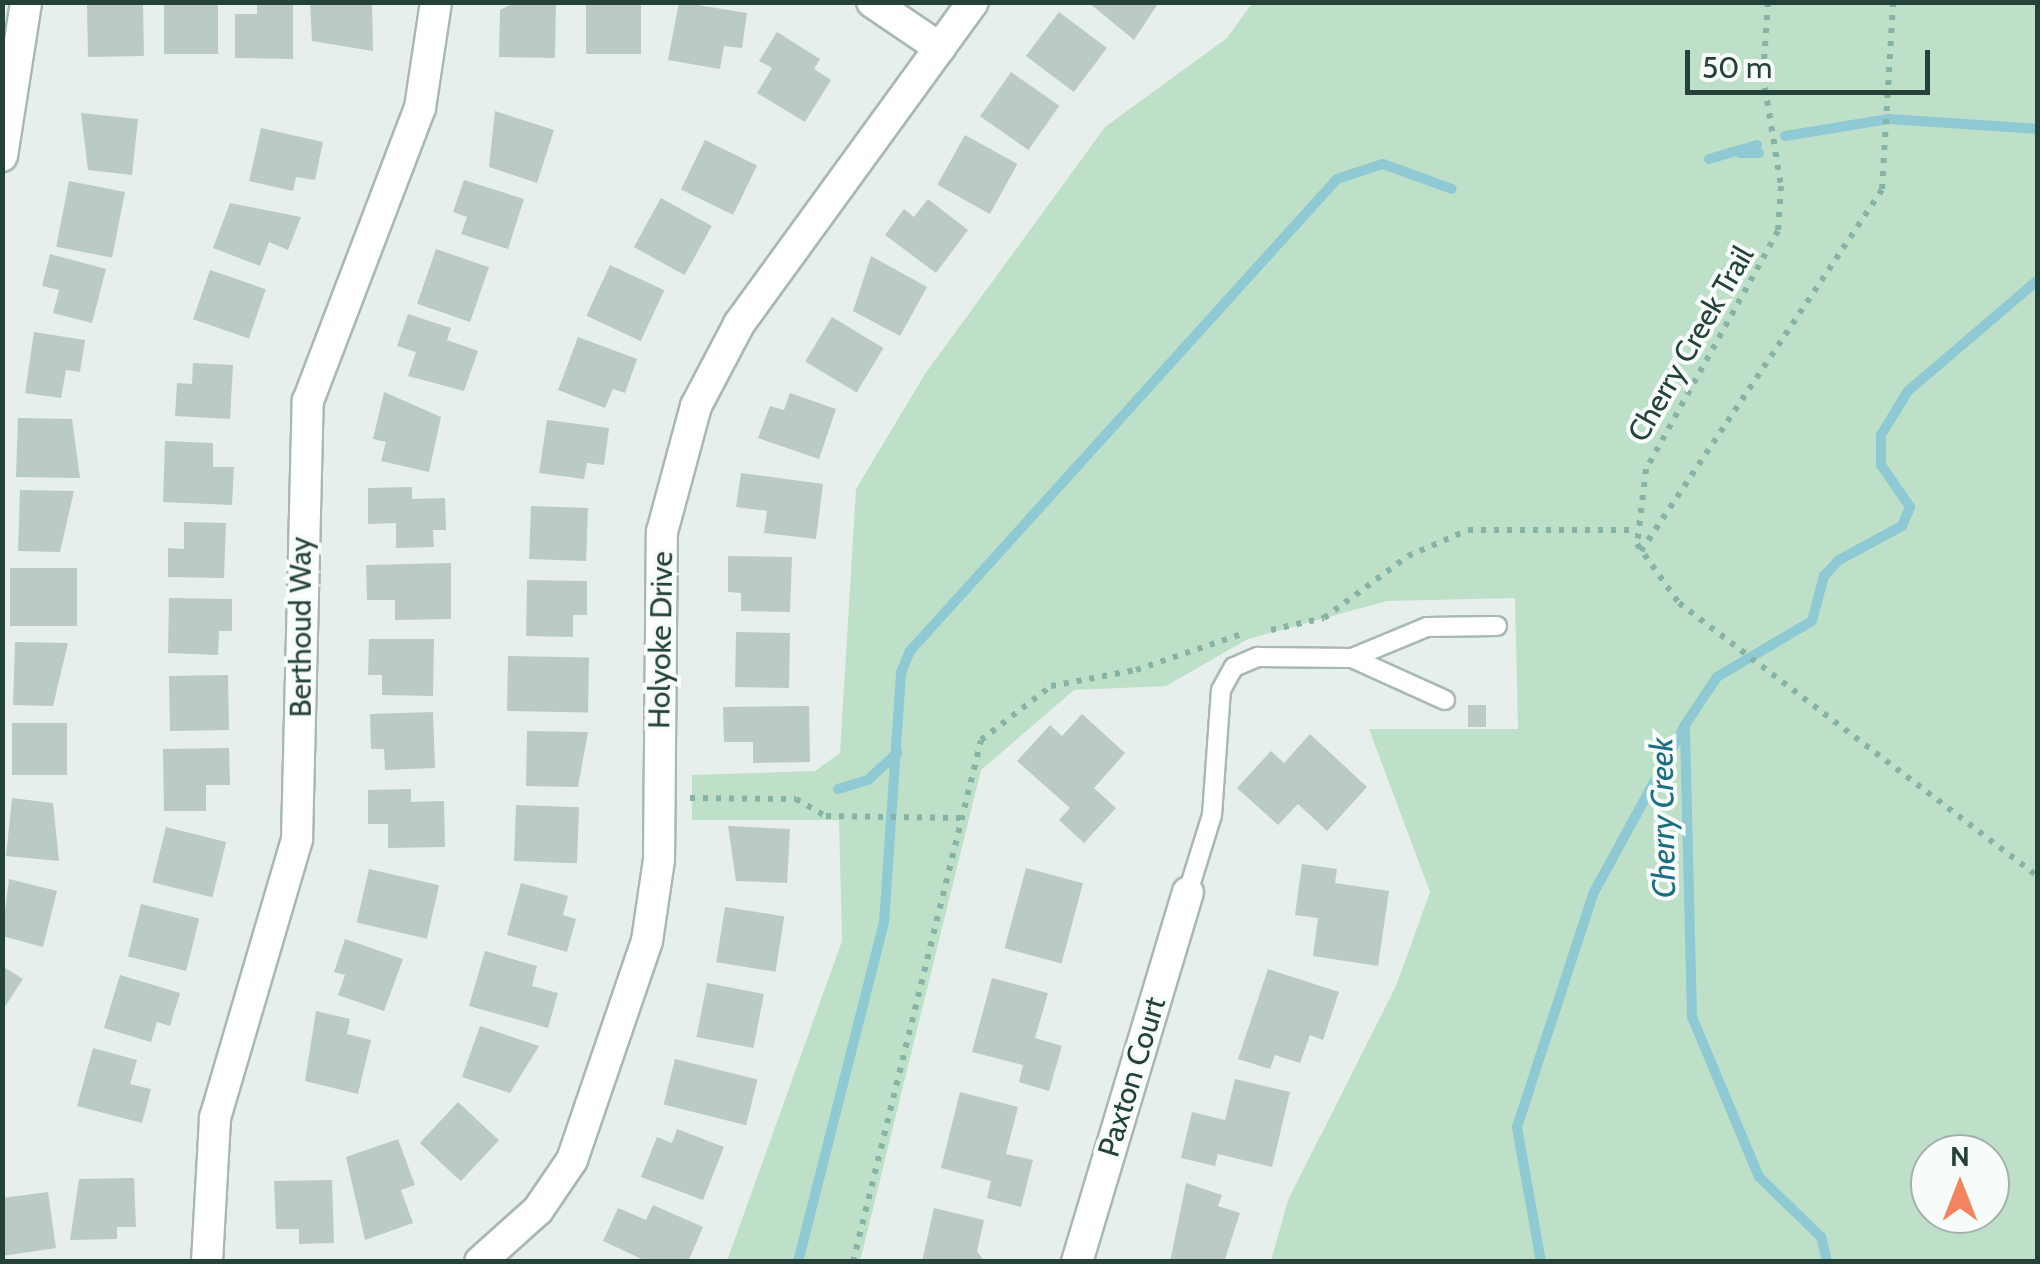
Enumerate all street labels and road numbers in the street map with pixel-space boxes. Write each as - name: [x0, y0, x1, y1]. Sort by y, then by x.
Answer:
- street label: Cherry Creek Trail: [1620, 240, 1762, 448]
- street label: Berthoud Way: [283, 537, 319, 717]
- street label: Holyoke Drive: [641, 551, 681, 729]
- street label: Paxton Court: [1091, 993, 1173, 1161]

